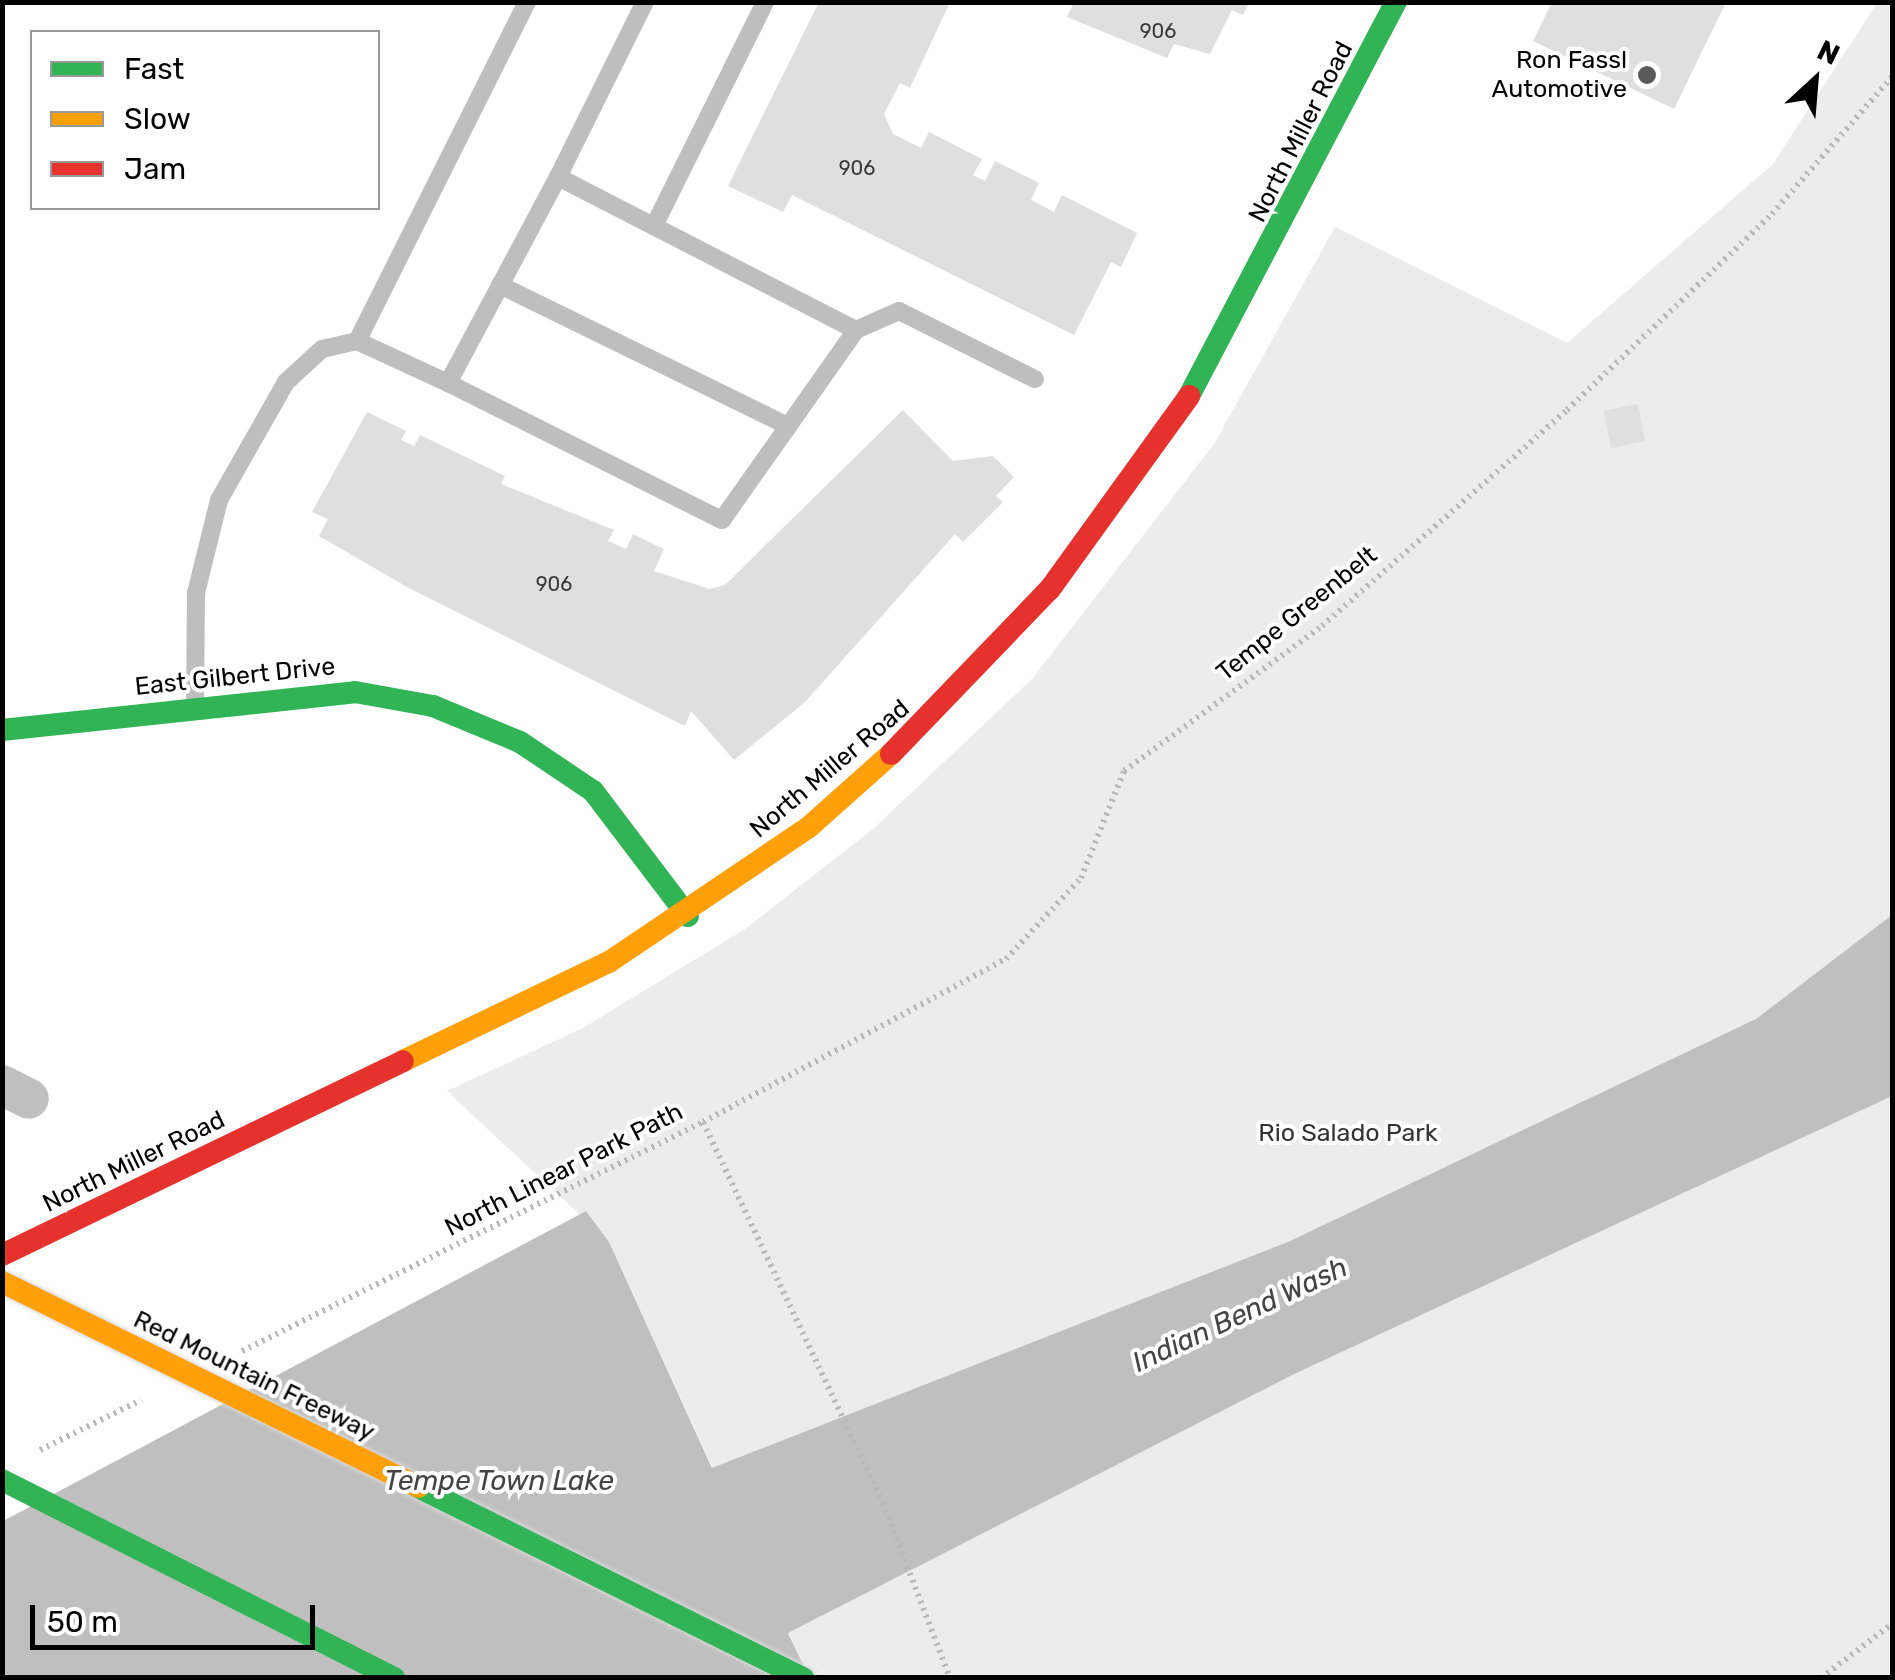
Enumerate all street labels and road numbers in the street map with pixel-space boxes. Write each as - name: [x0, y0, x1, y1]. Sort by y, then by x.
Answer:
- street label: North Miller Road: [1242, 36, 1360, 228]
- street label: Tempe Greenbelt: [1211, 540, 1383, 688]
- street label: East Gilbert Drive: [133, 652, 337, 702]
- street label: North Miller Road: [744, 693, 916, 845]
- street label: North Linear Park Path: [440, 1097, 688, 1243]
- street label: North Miller Road: [38, 1105, 230, 1219]
- street label: Red Mountain Freeway: [129, 1305, 379, 1447]

